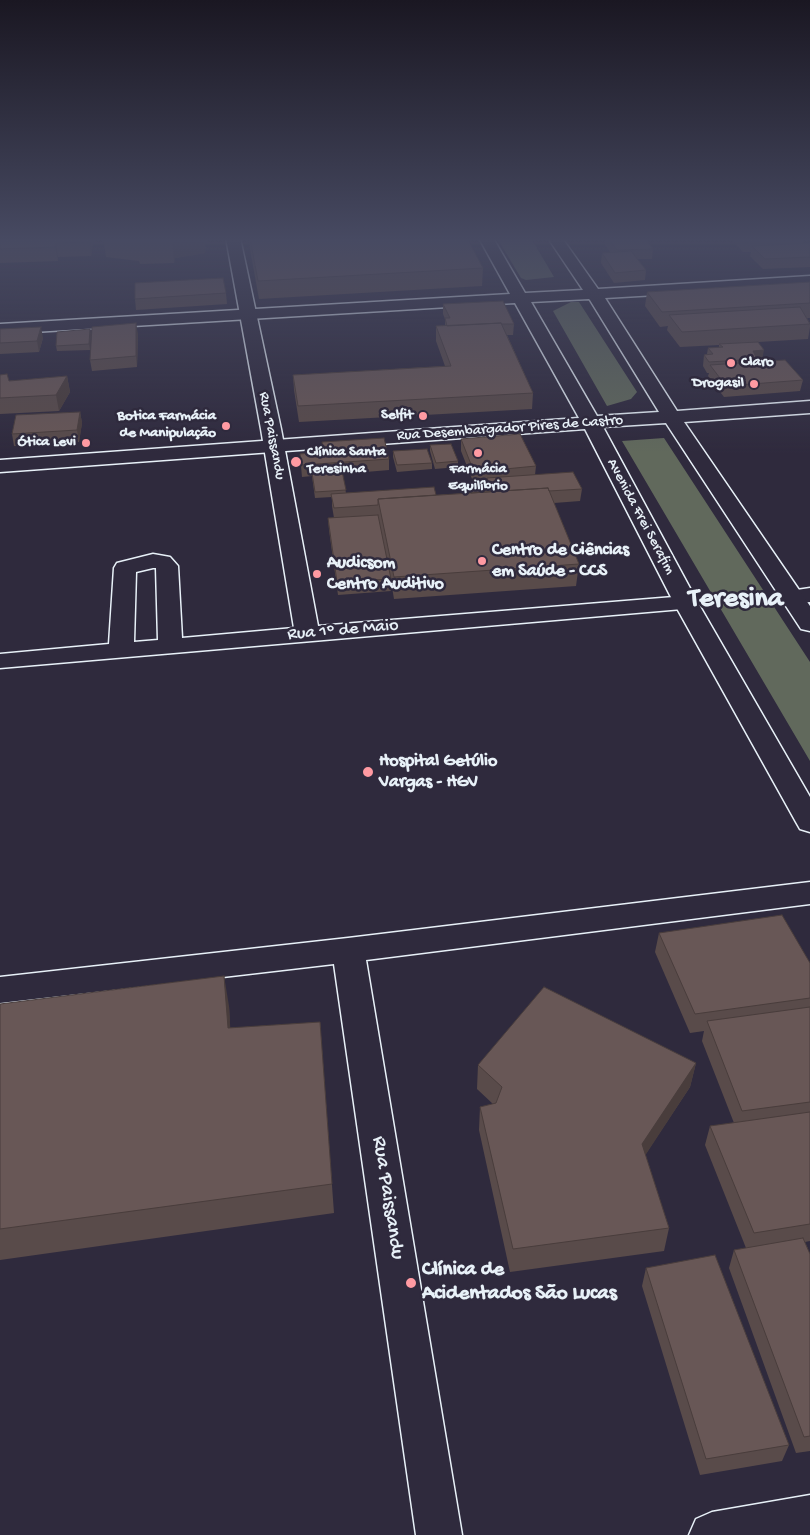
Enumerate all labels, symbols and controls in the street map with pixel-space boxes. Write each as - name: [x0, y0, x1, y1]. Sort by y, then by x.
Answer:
- place label: Claro: [741, 354, 774, 372]
- marker: Claro: [725, 357, 737, 369]
- place label: Drogasil: [692, 375, 744, 393]
- marker: Drogasil: [748, 378, 760, 390]
- street label: Rua Paissandu: [254, 391, 288, 481]
- place label: Selfit: [381, 407, 413, 425]
- place label: Botica Farmácia de Manipulação: [117, 408, 216, 443]
- marker: Selfit: [417, 410, 429, 422]
- street label: Rua Desembargador Pires de Castro: [396, 412, 624, 446]
- marker: Botica Farmácia de Manipulação: [220, 420, 232, 432]
- place label: Ótica Levi: [18, 434, 76, 452]
- marker: Ótica Levi: [80, 437, 92, 449]
- place label: Clínica Santa Teresinha: [307, 444, 386, 479]
- marker: Farmácia Equilíbrio: [472, 447, 484, 459]
- marker: Clínica Santa Teresinha: [289, 455, 303, 469]
- street label: Avenida Frei Serafim: [602, 456, 678, 578]
- place label: Farmácia Equilíbrio: [448, 461, 508, 496]
- place label: Centro de Ciências em Saúde - CCS: [492, 540, 629, 582]
- place label: Audicsom Centro Auditivo: [327, 553, 444, 596]
- marker: Centro de Ciências em Saúde - CCS: [476, 555, 488, 567]
- marker: Audicsom Centro Auditivo: [311, 568, 323, 580]
- district label: Teresina: [689, 584, 783, 618]
- street label: Rua 1º de Maio: [287, 615, 399, 647]
- place label: Hospital Getúlio Vargas - HGV: [379, 751, 497, 794]
- marker: Hospital Getúlio Vargas - HGV: [361, 765, 375, 779]
- street label: Rua Paissandu: [365, 1135, 409, 1261]
- place label: Clínica de Acidentados São Lucas: [422, 1258, 617, 1308]
- marker: Clínica de Acidentados São Lucas: [404, 1276, 418, 1290]

